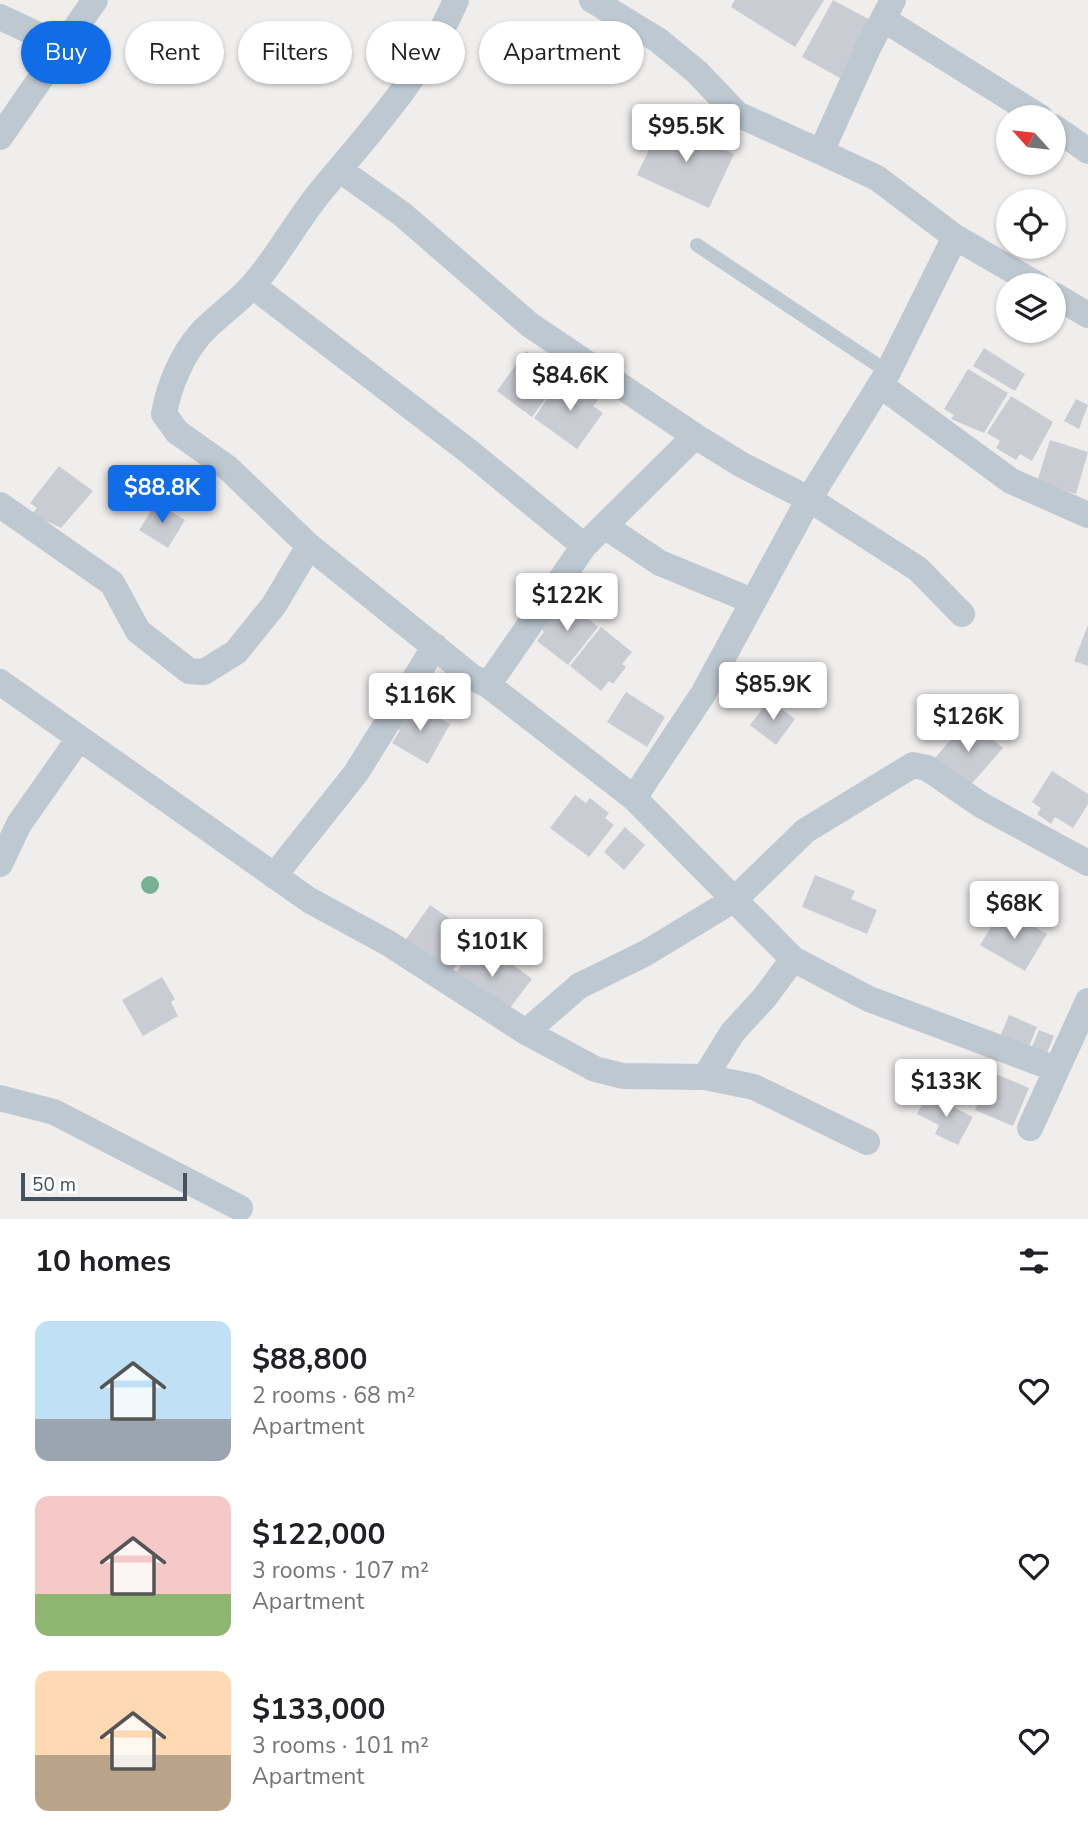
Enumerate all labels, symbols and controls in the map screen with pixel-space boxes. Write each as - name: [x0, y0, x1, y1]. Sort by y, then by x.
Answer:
- chip: Buy: [21, 21, 111, 84]
- chip: Rent: [125, 21, 224, 84]
- chip: Filters: [238, 21, 352, 84]
- chip: New: [366, 21, 465, 84]
- chip: Apartment: [479, 21, 644, 84]
- pin: $95.5K: [629, 104, 743, 164]
- north arrow: [996, 105, 1066, 175]
- map controls: [996, 105, 1066, 343]
- text: $95.5K: [648, 111, 724, 142]
- button: locate: [996, 189, 1066, 259]
- button: layers: [996, 273, 1066, 343]
- pin: $84.6K: [513, 354, 627, 413]
- text: $84.6K: [532, 360, 608, 391]
- pin: $88.8K: [105, 466, 219, 525]
- text: $88.8K: [124, 472, 200, 503]
- pin: $122K: [518, 574, 616, 633]
- text: $122K: [532, 580, 602, 611]
- pin: $85.9K: [716, 662, 830, 722]
- text: $85.9K: [735, 669, 811, 700]
- pin: $116K: [371, 674, 469, 733]
- text: $116K: [385, 680, 455, 711]
- pin: $126K: [919, 694, 1017, 754]
- text: $126K: [933, 701, 1003, 732]
- pin: $68K: [973, 881, 1055, 941]
- text: $68K: [986, 888, 1042, 919]
- pin: $101K: [443, 920, 541, 979]
- text: $101K: [457, 926, 527, 957]
- pin: $133K: [897, 1060, 995, 1119]
- text: $133K: [911, 1066, 981, 1097]
- scale bar: [21, 1170, 187, 1202]
- text: 50 m: [32, 1172, 76, 1198]
- text: 10 homes: [35, 1241, 171, 1282]
- icon: filters: [1015, 1242, 1053, 1280]
- text: $88,800: [252, 1339, 367, 1380]
- icon: home: [91, 1349, 175, 1433]
- icon: heart: [1015, 1372, 1053, 1410]
- text: 2 rooms · 68 m²: [252, 1380, 415, 1411]
- text: Apartment: [252, 1411, 364, 1442]
- text: $122,000: [252, 1514, 385, 1555]
- icon: home: [91, 1524, 175, 1608]
- icon: heart: [1015, 1547, 1053, 1585]
- text: 3 rooms · 107 m²: [252, 1555, 429, 1586]
- text: Apartment: [252, 1586, 364, 1617]
- text: $133,000: [252, 1689, 385, 1730]
- icon: home: [91, 1699, 175, 1783]
- icon: heart: [1015, 1722, 1053, 1760]
- text: 3 rooms · 101 m²: [252, 1730, 429, 1761]
- text: Apartment: [252, 1761, 364, 1792]

